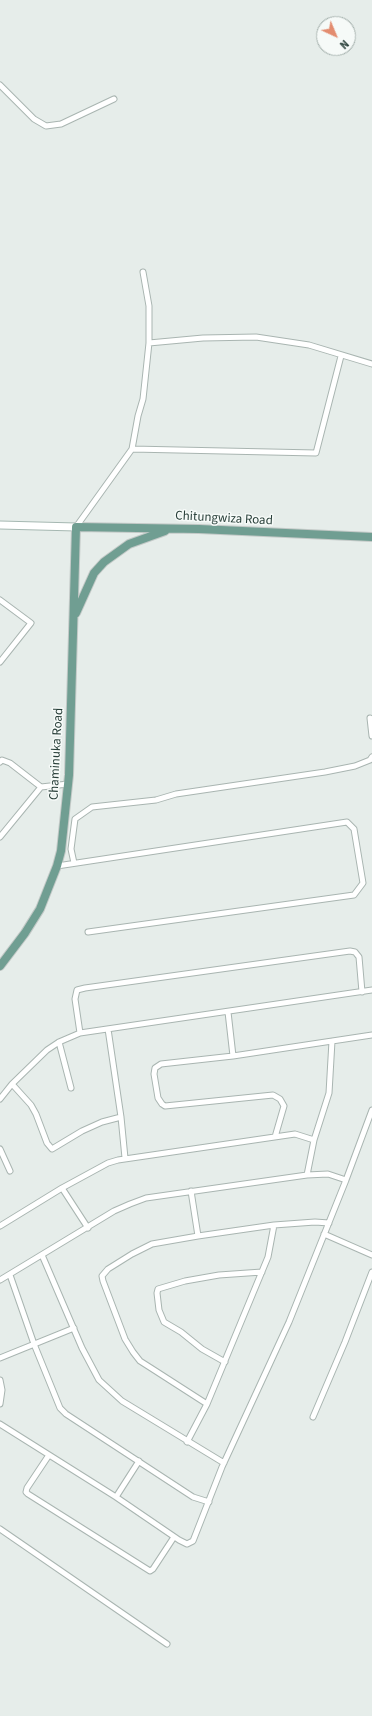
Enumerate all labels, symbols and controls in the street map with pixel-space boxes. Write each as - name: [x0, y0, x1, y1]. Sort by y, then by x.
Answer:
- north arrow: [316, 16, 356, 56]
- text: N: [336, 36, 352, 52]
- street label: Chitungwiza Road: [175, 509, 273, 529]
- street label: Chaminuka Road: [47, 707, 67, 801]

